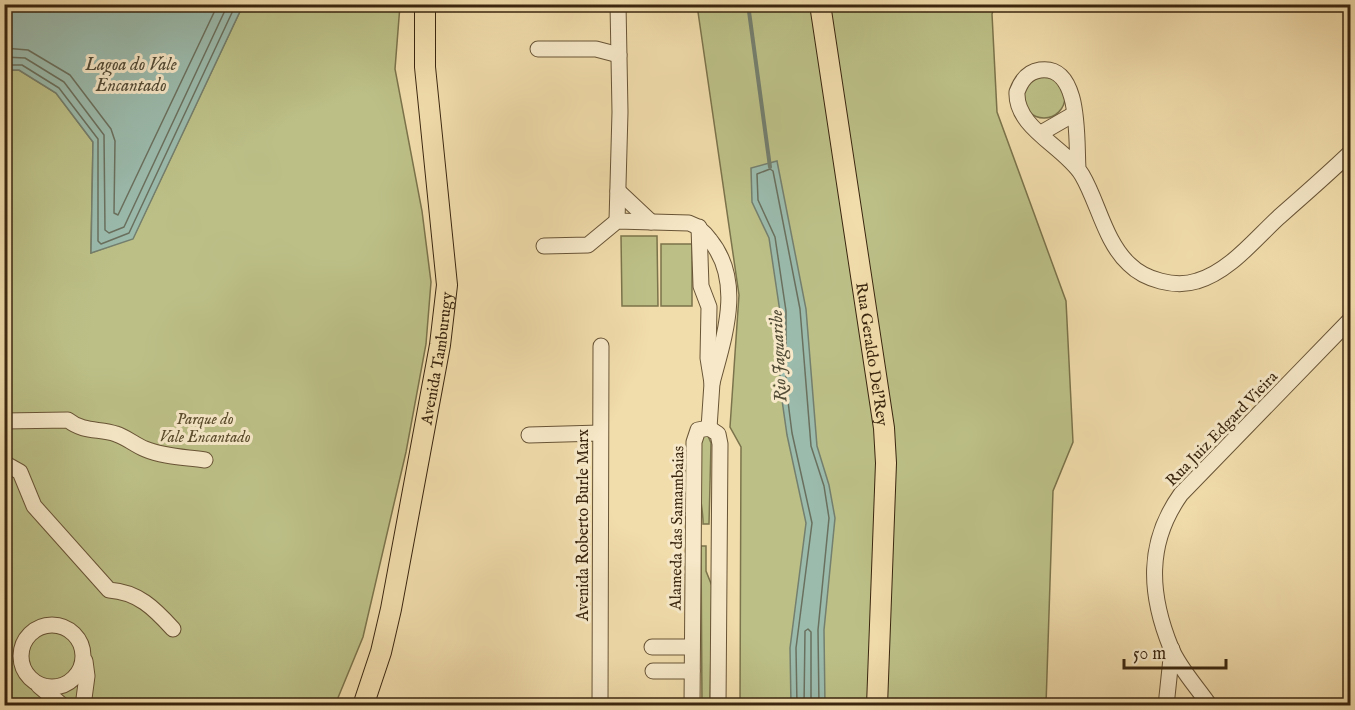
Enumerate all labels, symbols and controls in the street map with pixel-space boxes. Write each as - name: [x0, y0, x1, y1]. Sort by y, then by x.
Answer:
- water label: Lagoa do Vale Encantado: [84, 54, 177, 98]
- street label: Rua Geraldo Del'Rey: [850, 281, 892, 428]
- street label: Avenida Tamburugy: [417, 291, 458, 428]
- water label: Rio Jaguaribe: [766, 309, 793, 403]
- street label: Rua Juiz Edgard Vieira: [1162, 368, 1283, 491]
- park label: Parque do Vale Encantado: [159, 410, 251, 448]
- street label: Avenida Roberto Burle Marx: [574, 429, 594, 622]
- street label: Alameda das Samambaias: [667, 445, 689, 611]
- scale bar: [1124, 632, 1226, 670]
- text: 50 m: [1133, 643, 1166, 666]

